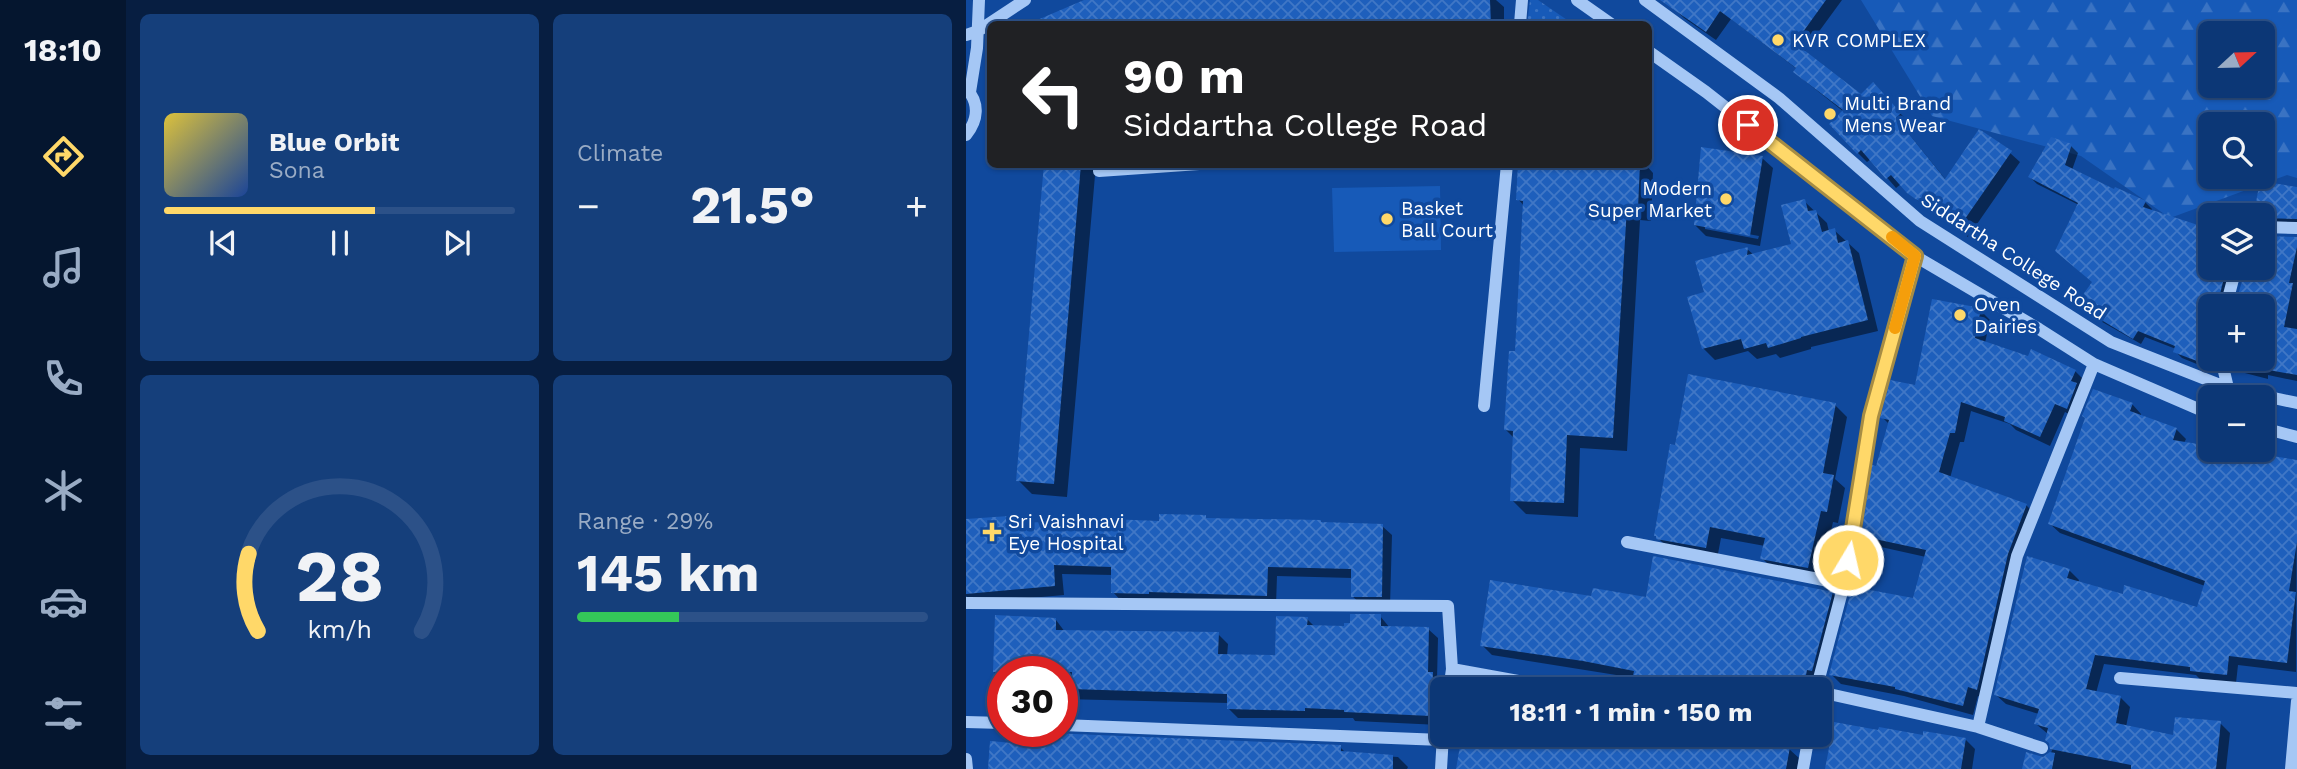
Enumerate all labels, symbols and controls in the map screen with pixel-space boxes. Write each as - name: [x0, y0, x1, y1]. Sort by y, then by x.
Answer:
- north arrow: [2198, 21, 2275, 98]
- map controls: [2198, 21, 2275, 462]
- place label: KVR COMPLEX: [1792, 29, 1926, 52]
- text: 18:10: [24, 31, 102, 69]
- marker: KVR COMPLEX: [1770, 32, 1786, 48]
- text: 90 m: [1123, 47, 1245, 105]
- icon: left: [1008, 49, 1099, 140]
- place label: Multi Brand Mens Wear: [1844, 92, 1951, 137]
- pin: [1718, 95, 1778, 155]
- text: Siddartha College Road: [1123, 106, 1487, 144]
- icon: arrive: [1729, 106, 1767, 144]
- marker: Multi Brand Mens Wear: [1822, 106, 1838, 122]
- button: search: [2198, 112, 2275, 189]
- text: Blue Orbit: [269, 127, 399, 157]
- icon: directions: [39, 132, 88, 181]
- text: Climate: [577, 140, 663, 167]
- text: Sona: [269, 157, 325, 184]
- text: 21.5°: [690, 175, 815, 236]
- place label: Modern Super Market: [1588, 177, 1712, 222]
- text: −: [577, 184, 600, 228]
- text: +: [905, 184, 928, 228]
- street label: Siddartha College Road: [1917, 188, 2111, 325]
- marker: Modern Super Market: [1718, 191, 1734, 207]
- place label: Basket Ball Court: [1401, 197, 1493, 242]
- button: layers: [2198, 203, 2275, 280]
- marker: Basket Ball Court: [1379, 211, 1395, 227]
- icon: previous: [204, 224, 242, 262]
- icon: pause: [321, 224, 359, 262]
- icon: next: [438, 224, 476, 262]
- icon: music: [39, 243, 88, 292]
- place label: Oven Dairies: [1974, 293, 2037, 338]
- button: +: [2198, 294, 2275, 371]
- marker: Oven Dairies: [1952, 307, 1968, 323]
- icon: phone: [39, 354, 88, 403]
- button: −: [2198, 385, 2275, 462]
- icon: climate: [39, 466, 88, 515]
- text: Range · 29%: [577, 508, 713, 535]
- place label: Sri Vaishnavi Eye Hospital: [1008, 510, 1125, 555]
- marker: Sri Vaishnavi Eye Hospital: [982, 522, 1002, 542]
- position arrow: [1811, 523, 1885, 597]
- text: 28: [295, 533, 384, 619]
- text: 145 km: [577, 543, 759, 604]
- icon: car: [39, 577, 88, 626]
- text: km/h: [307, 615, 372, 644]
- speed limit sign: 30: [987, 656, 1078, 747]
- icon: filters: [39, 689, 88, 738]
- text: 18:11 · 1 min · 150 m: [1509, 697, 1753, 727]

